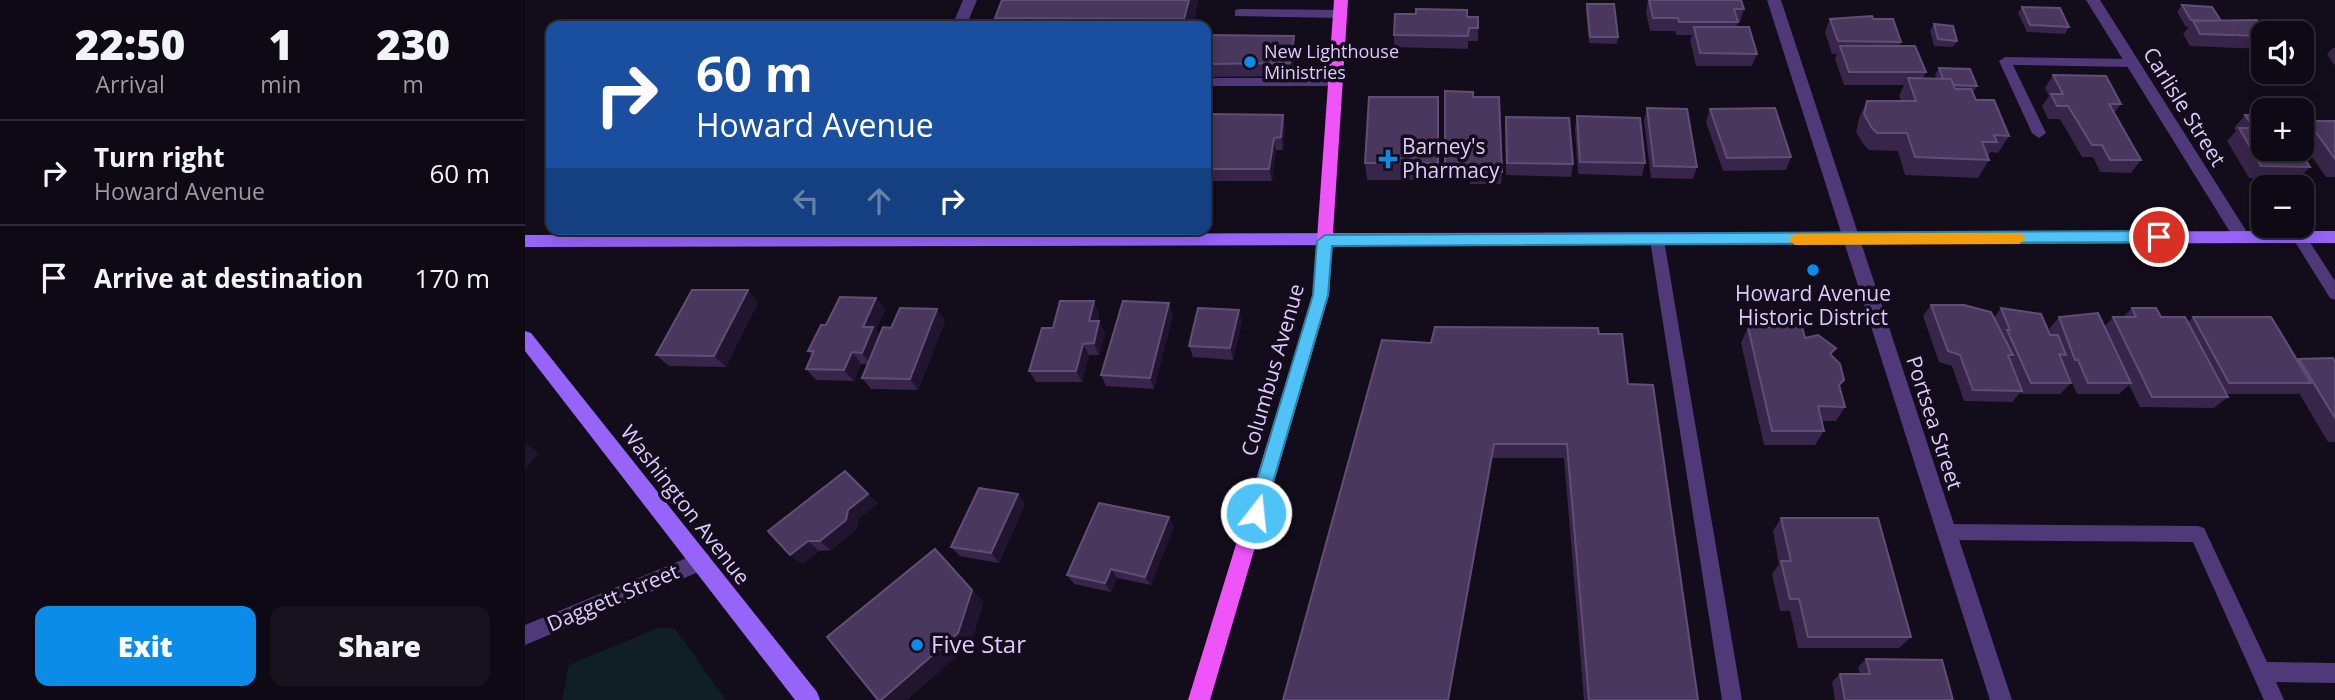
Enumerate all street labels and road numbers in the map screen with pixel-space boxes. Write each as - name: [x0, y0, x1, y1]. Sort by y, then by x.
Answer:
- street label: Carlisle Street: [2137, 42, 2233, 171]
- street label: Columbus Avenue: [1234, 280, 1310, 459]
- street label: Portsea Street: [1900, 352, 1970, 493]
- street label: Washington Avenue: [615, 419, 757, 590]
- street label: Daggett Street: [542, 557, 683, 637]

